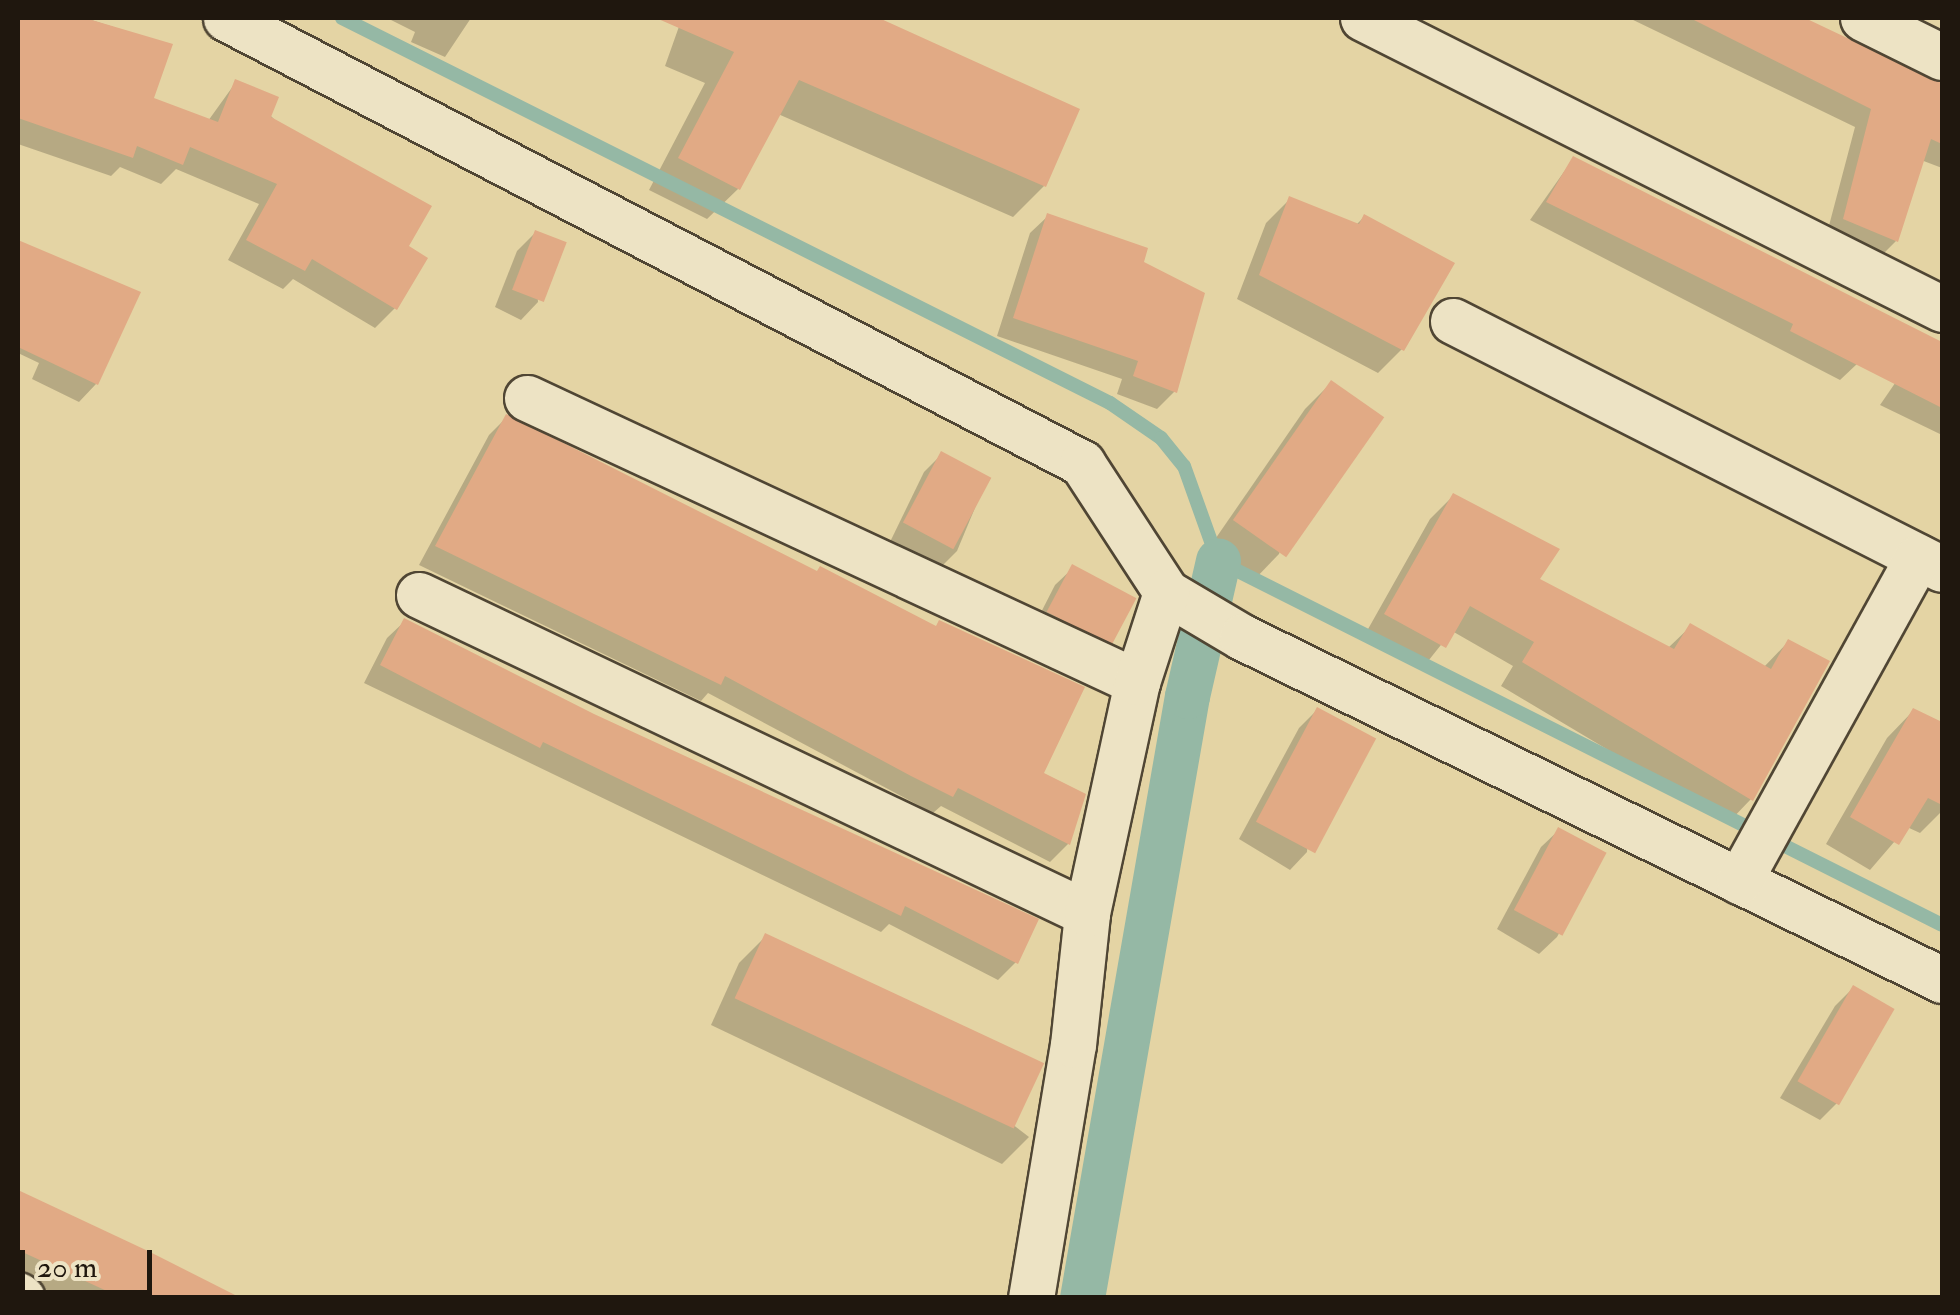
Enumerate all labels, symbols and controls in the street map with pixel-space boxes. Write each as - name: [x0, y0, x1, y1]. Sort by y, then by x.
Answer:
- scale bar: [25, 1230, 158, 1292]
- text: 20 m: [37, 1249, 97, 1286]

